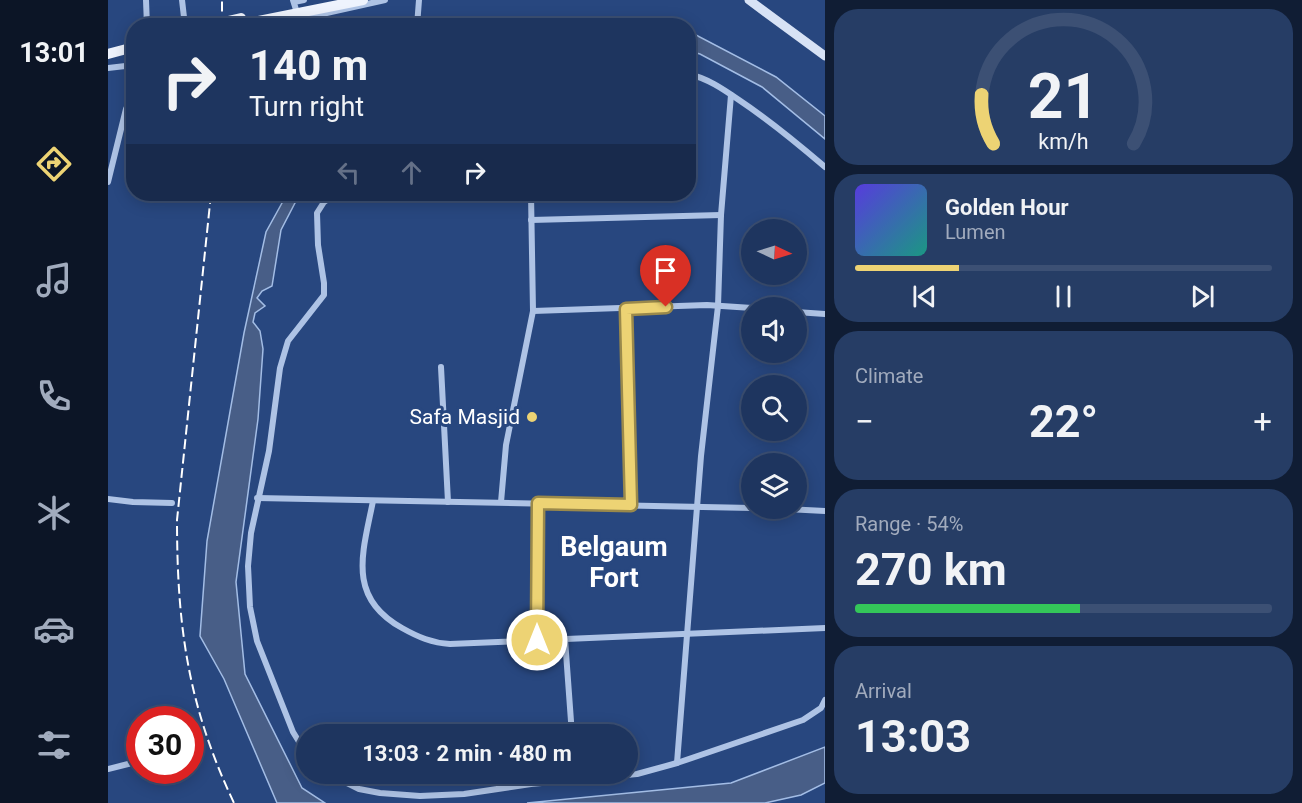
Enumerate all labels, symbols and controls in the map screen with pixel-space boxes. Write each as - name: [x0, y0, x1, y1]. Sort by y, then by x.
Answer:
- text: 13:01: [19, 37, 89, 69]
- text: 140 m: [249, 41, 368, 90]
- icon: right: [150, 42, 228, 120]
- text: 21: [1028, 60, 1099, 133]
- text: Turn right: [249, 91, 364, 123]
- text: km/h: [1038, 129, 1089, 154]
- icon: directions: [33, 143, 75, 185]
- icon: left: [332, 156, 365, 189]
- icon: ahead: [395, 156, 428, 189]
- icon: right: [458, 156, 491, 189]
- text: Golden Hour: [945, 195, 1069, 220]
- north arrow: [741, 219, 807, 285]
- map controls: [741, 219, 807, 519]
- text: Lumen: [945, 220, 1006, 244]
- pin: [640, 245, 691, 307]
- icon: arrive: [649, 254, 682, 287]
- icon: music: [33, 259, 75, 301]
- icon: previous: [908, 280, 941, 313]
- icon: pause: [1047, 280, 1080, 313]
- icon: next: [1186, 280, 1219, 313]
- button: sound: [741, 297, 807, 363]
- text: Climate: [855, 364, 923, 388]
- icon: phone: [33, 375, 75, 417]
- button: search: [741, 375, 807, 441]
- text: 22°: [1029, 395, 1098, 448]
- text: −: [855, 402, 874, 441]
- text: +: [1253, 402, 1272, 441]
- place label: Safa Masjid: [410, 405, 520, 429]
- marker: Safa Masjid: [525, 410, 539, 424]
- button: layers: [741, 453, 807, 519]
- icon: climate: [33, 492, 75, 534]
- text: Range · 54%: [855, 512, 963, 536]
- district label: Belgaum Fort: [560, 531, 668, 594]
- text: 270 km: [855, 543, 1007, 596]
- icon: car: [33, 608, 75, 650]
- position arrow: [505, 608, 569, 672]
- text: Arrival: [855, 679, 912, 703]
- speed limit sign: 30: [126, 706, 204, 784]
- text: 13:03: [855, 710, 971, 763]
- icon: filters: [33, 724, 75, 766]
- text: 13:03 · 2 min · 480 m: [362, 741, 572, 766]

